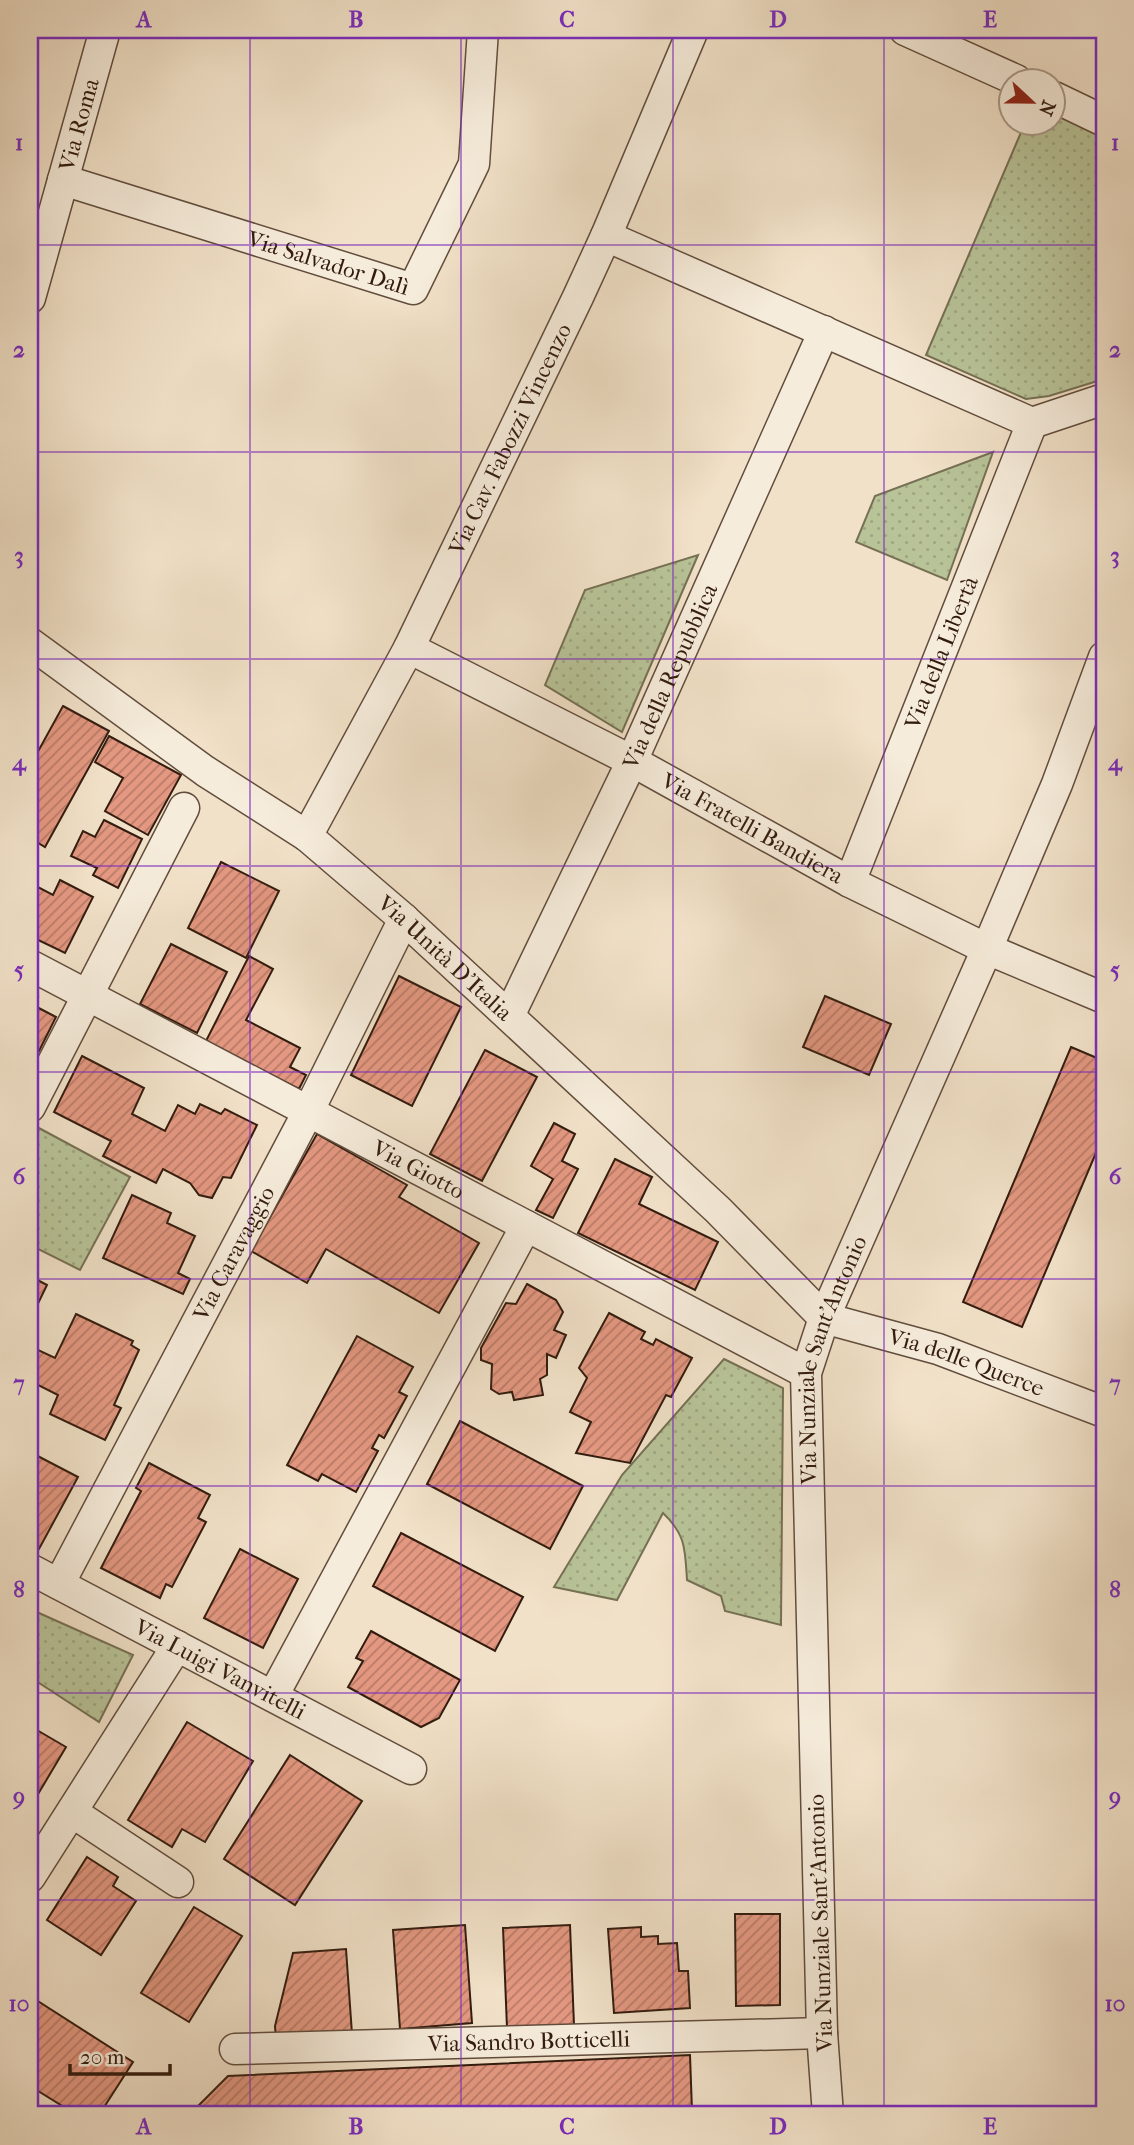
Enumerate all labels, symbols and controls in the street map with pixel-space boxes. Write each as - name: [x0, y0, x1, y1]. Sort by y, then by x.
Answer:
- text: A: [135, 6, 153, 33]
- text: B: [349, 6, 364, 33]
- text: C: [559, 6, 575, 33]
- text: D: [769, 6, 787, 33]
- text: E: [983, 6, 997, 33]
- north arrow: [998, 66, 1068, 136]
- street label: Via Roma: [53, 75, 105, 175]
- text: N: [1034, 97, 1060, 119]
- text: 1: [15, 129, 23, 156]
- text: 1: [1111, 129, 1119, 156]
- street label: Via Salvador Dalì: [243, 225, 413, 301]
- street label: Via Cav. Fabozzi Vincenzo: [443, 319, 577, 560]
- text: 2: [13, 336, 25, 363]
- text: 2: [1109, 336, 1121, 363]
- text: 3: [14, 542, 24, 569]
- text: 3: [1110, 542, 1120, 569]
- street label: Via della Libertà: [899, 572, 984, 734]
- street label: Via della Repubblica: [617, 579, 724, 774]
- text: 4: [11, 749, 27, 776]
- text: 4: [1107, 749, 1123, 776]
- street label: Via Fratelli Bandiera: [656, 767, 848, 890]
- street label: Via Unità D'Italia: [371, 889, 518, 1027]
- text: 5: [14, 956, 24, 983]
- text: 5: [1110, 956, 1120, 983]
- street label: Via Giotto: [367, 1134, 469, 1205]
- text: 6: [13, 1163, 26, 1190]
- text: 6: [1109, 1163, 1122, 1190]
- street label: Via Caravaggio: [187, 1181, 281, 1326]
- street label: Via Nunziale Sant'Antonio: [793, 1231, 873, 1486]
- street label: Via delle Querce: [884, 1323, 1048, 1402]
- text: 7: [12, 1370, 25, 1397]
- text: 7: [1108, 1370, 1121, 1397]
- text: 8: [13, 1576, 25, 1603]
- text: 8: [1109, 1576, 1121, 1603]
- street label: Via Luigi Vanvitelli: [129, 1613, 310, 1725]
- text: 9: [12, 1783, 25, 1810]
- text: 9: [1108, 1783, 1121, 1810]
- street label: Via Nunziale Sant'Antonio: [803, 1794, 839, 2053]
- text: 10: [9, 1990, 29, 2017]
- text: 10: [1105, 1990, 1125, 2017]
- street label: Via Sandro Botticelli: [426, 2025, 631, 2058]
- scale bar: [70, 2033, 170, 2077]
- text: 20 m: [80, 2045, 125, 2069]
- text: A: [135, 2113, 153, 2140]
- text: B: [349, 2113, 364, 2140]
- text: C: [559, 2113, 575, 2140]
- text: D: [769, 2113, 787, 2140]
- text: E: [983, 2113, 997, 2140]

